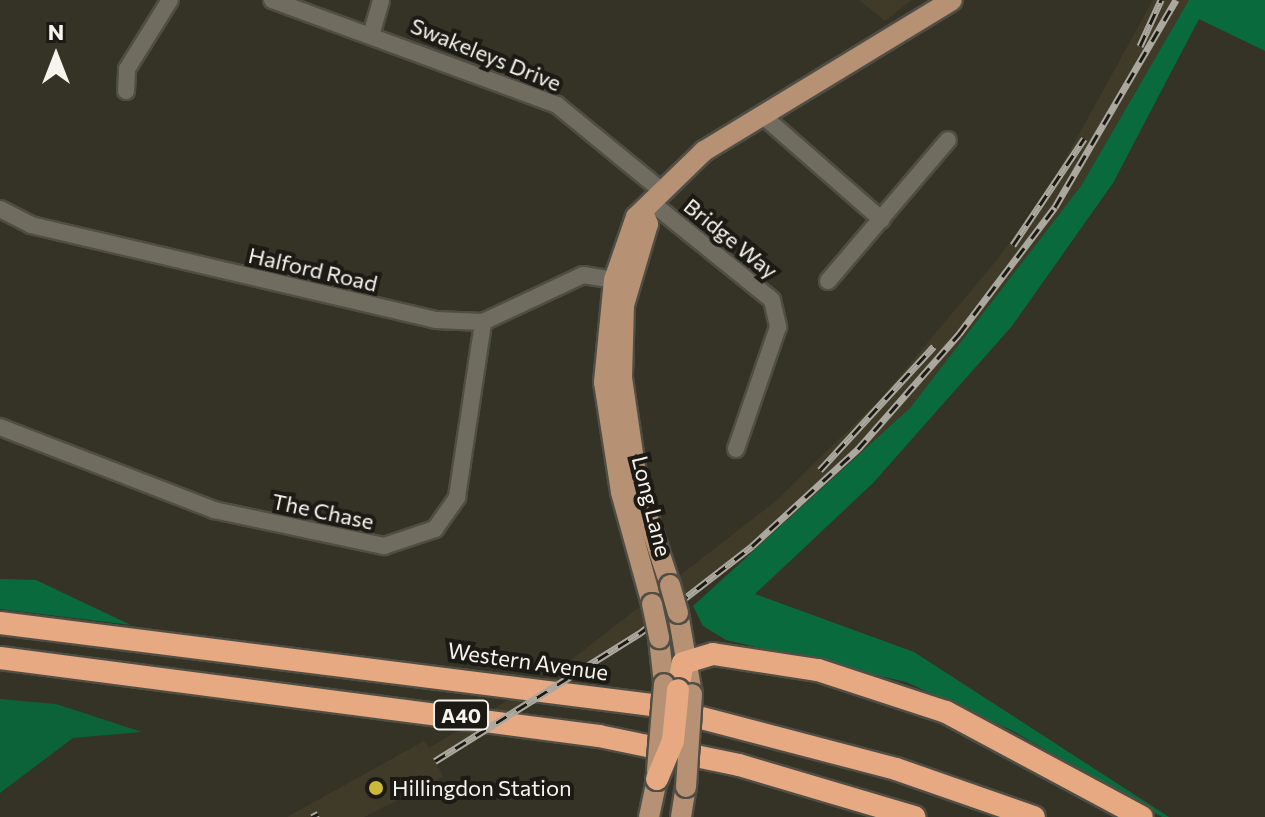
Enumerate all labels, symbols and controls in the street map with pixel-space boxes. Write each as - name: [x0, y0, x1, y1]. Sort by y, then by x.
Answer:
- street label: Swakeleys Drive: [407, 12, 565, 96]
- north arrow: [16, 16, 96, 96]
- text: N: [48, 18, 64, 45]
- street label: Bridge Way: [679, 192, 783, 284]
- street label: Halford Road: [246, 241, 380, 297]
- street label: Long Lane: [627, 453, 677, 559]
- street label: The Chase: [270, 487, 376, 535]
- street label: Western Avenue: [446, 637, 610, 685]
- road number: A40: [433, 699, 489, 731]
- place label: Hillingdon Station: [392, 775, 572, 801]
- marker: Hillingdon Station: [367, 779, 385, 797]

